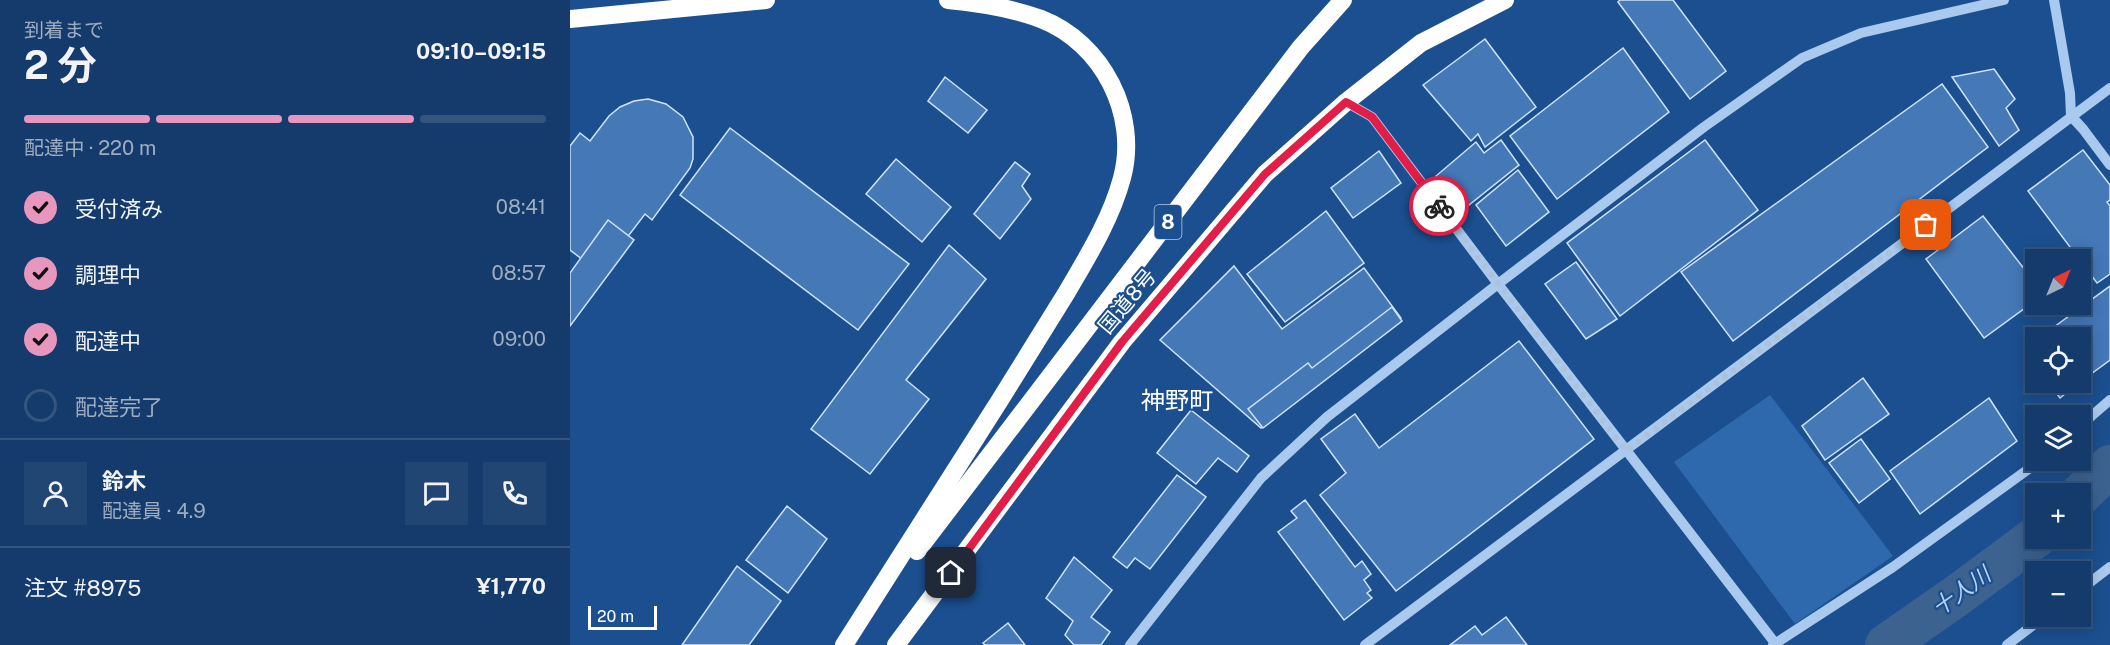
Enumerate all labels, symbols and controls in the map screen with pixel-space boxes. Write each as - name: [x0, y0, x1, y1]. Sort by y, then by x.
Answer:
- text: 到着まで: [24, 18, 104, 42]
- text: 09:10–09:15: [416, 38, 546, 64]
- text: 2 分: [24, 42, 97, 88]
- text: 配達中 · 220 m: [24, 136, 156, 160]
- courier: [1409, 176, 1469, 236]
- icon: bike: [1423, 190, 1456, 223]
- icon: check: [24, 191, 57, 224]
- text: 08:41: [496, 195, 546, 219]
- text: 受付済み: [75, 196, 163, 222]
- pin: [1900, 199, 1951, 250]
- road number: 8: [1154, 205, 1182, 239]
- icon: bag: [1909, 208, 1942, 241]
- north arrow: [2025, 249, 2091, 315]
- map controls: [2025, 249, 2091, 627]
- icon: check: [24, 257, 57, 290]
- text: 08:57: [492, 261, 546, 285]
- text: 調理中: [75, 262, 141, 288]
- street label: 国道8号: [1093, 264, 1161, 338]
- icon: check: [24, 323, 57, 356]
- text: 09:00: [493, 327, 546, 351]
- button: locate: [2025, 327, 2091, 393]
- text: 配達中: [75, 328, 141, 354]
- district label: 神野町: [1141, 386, 1213, 414]
- text: 配達完了: [75, 394, 163, 420]
- button: layers: [2025, 405, 2091, 471]
- button: person: [24, 462, 87, 525]
- button: chat: [405, 462, 468, 525]
- button: phone: [483, 462, 546, 525]
- text: 鈴木: [102, 468, 146, 494]
- button: +: [2025, 483, 2091, 549]
- text: 配達員 · 4.9: [102, 499, 206, 523]
- pin: [925, 547, 976, 598]
- icon: home: [934, 556, 967, 589]
- water label: 十人川: [1927, 560, 1997, 621]
- button: −: [2025, 561, 2091, 627]
- text: ¥1,770: [476, 573, 546, 599]
- text: 注文 #8975: [24, 575, 141, 601]
- scale bar: [588, 603, 657, 630]
- text: 20 m: [597, 607, 634, 626]

